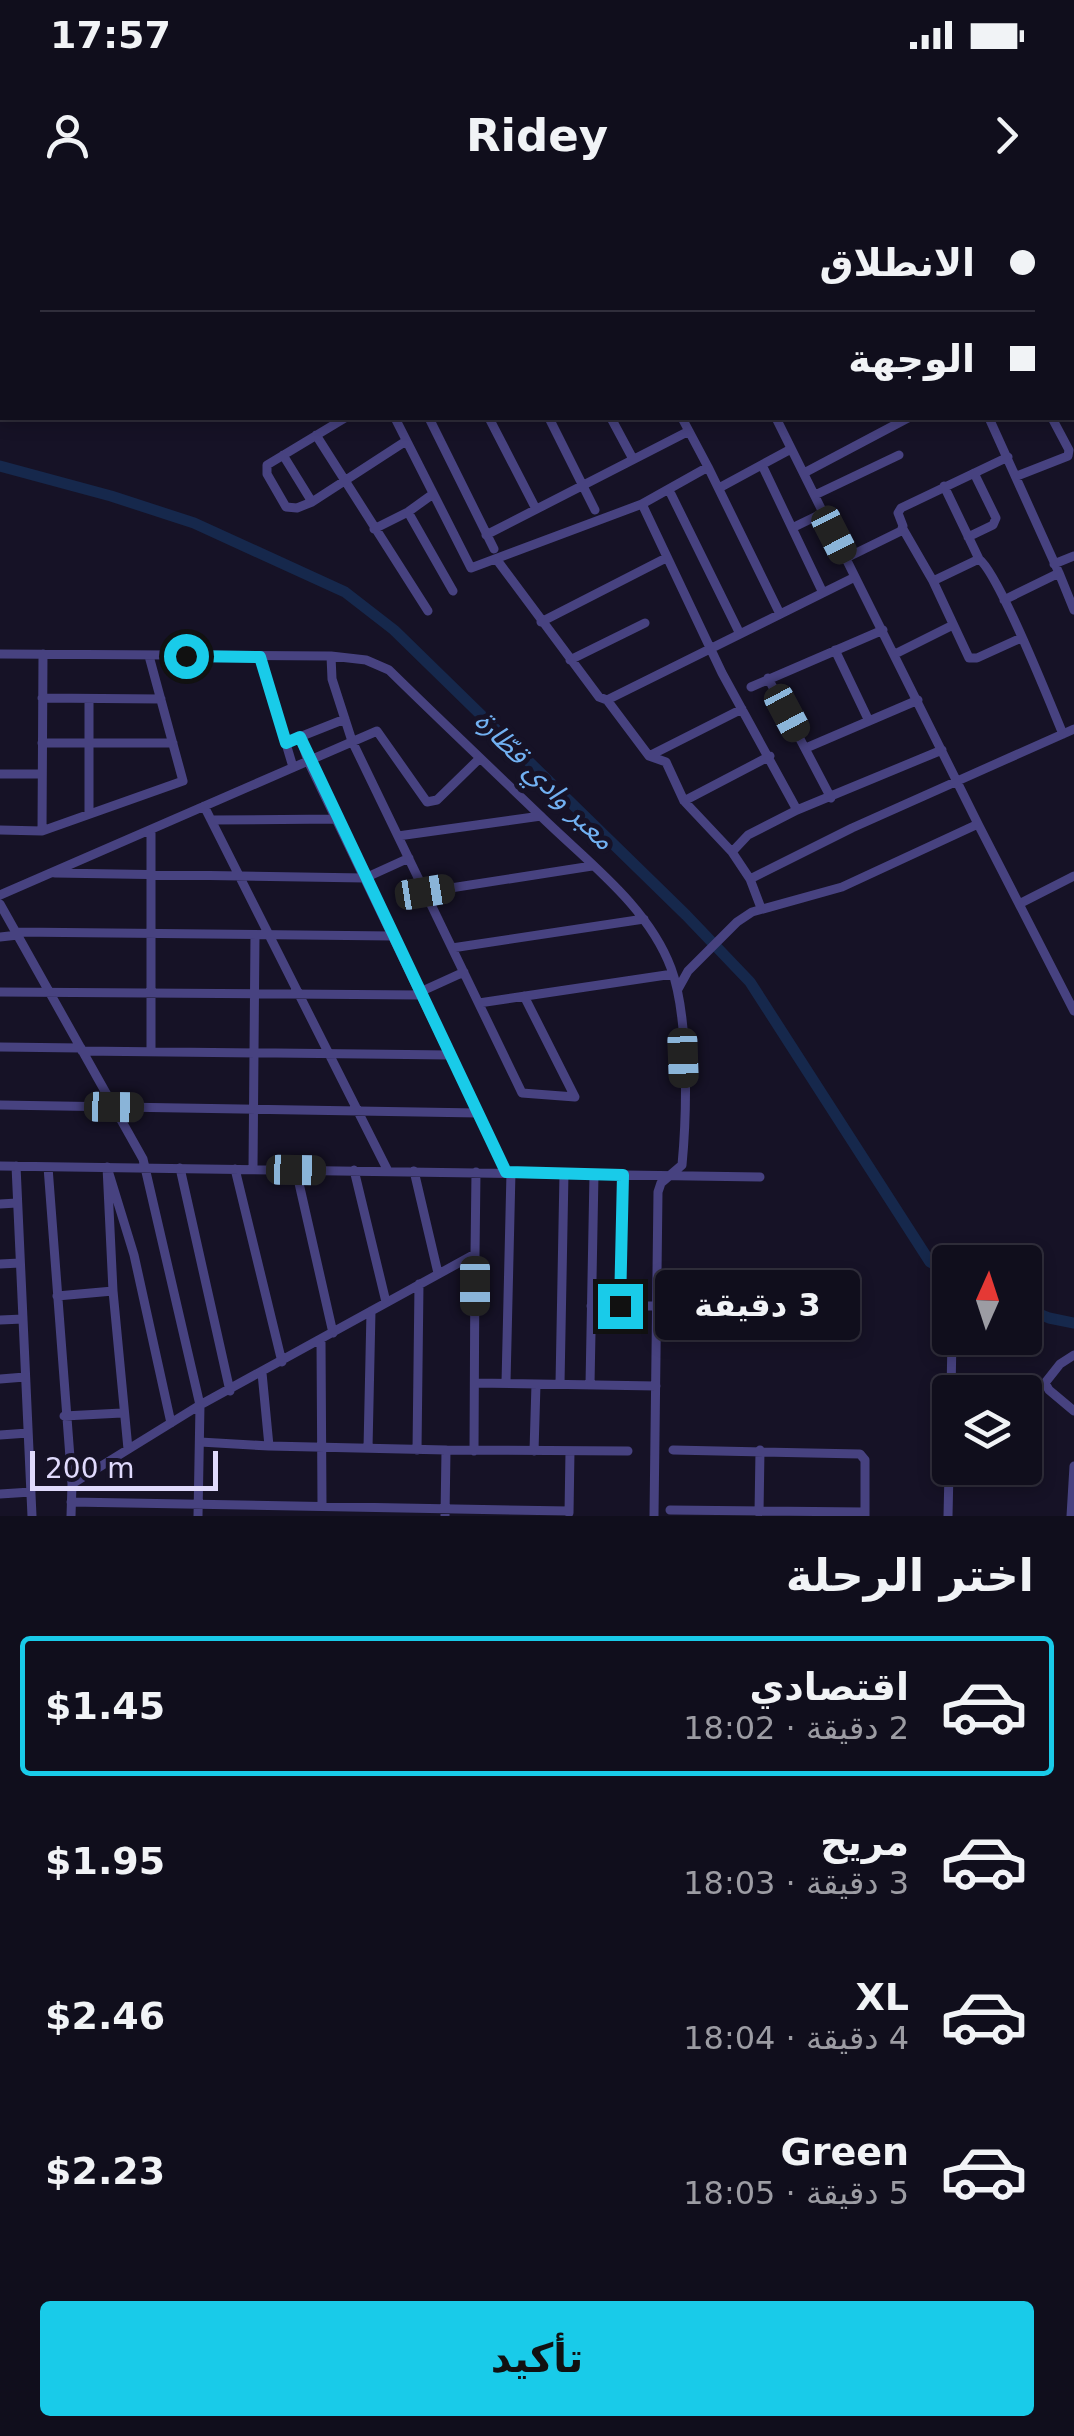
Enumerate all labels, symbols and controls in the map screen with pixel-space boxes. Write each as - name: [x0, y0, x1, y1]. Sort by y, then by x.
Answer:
- text: 17:57: [50, 13, 171, 57]
- icon: person: [40, 108, 95, 163]
- icon: forward: [979, 108, 1034, 163]
- text: Ridey: [466, 109, 608, 162]
- text: الانطلاق: [820, 241, 975, 285]
- text: الوجهة: [848, 337, 975, 381]
- car: [807, 501, 861, 569]
- route start: [164, 634, 209, 679]
- car: [760, 679, 814, 747]
- water label: معبر وادي قطّارة: [465, 704, 621, 861]
- car: [393, 872, 457, 912]
- car: [667, 1027, 699, 1089]
- car: [84, 1091, 144, 1123]
- car: [266, 1154, 326, 1186]
- north arrow: [932, 1245, 1042, 1355]
- map controls: [932, 1245, 1042, 1485]
- car: [460, 1256, 490, 1316]
- callout: 3 دقيقة: [655, 1271, 860, 1341]
- route end: [598, 1284, 643, 1329]
- text: 3 دقيقة: [694, 1286, 821, 1324]
- button: layers: [932, 1375, 1042, 1485]
- scale bar: [30, 1446, 218, 1490]
- text: 200 m: [45, 1452, 135, 1485]
- text: اختر الرحلة: [786, 1549, 1034, 1602]
- icon: car: [939, 1661, 1029, 1751]
- text: اقتصادي: [750, 1665, 909, 1709]
- text: $1.45: [45, 1684, 165, 1728]
- text: 2 دقيقة · 18:02: [683, 1709, 909, 1747]
- icon: car: [939, 1816, 1029, 1906]
- text: مريح: [820, 1820, 909, 1864]
- text: $1.95: [45, 1839, 165, 1883]
- text: 3 دقيقة · 18:03: [683, 1864, 909, 1902]
- icon: car: [939, 1971, 1029, 2061]
- text: XL: [855, 1975, 909, 2019]
- text: $2.46: [45, 1994, 165, 2038]
- text: 4 دقيقة · 18:04: [683, 2019, 909, 2057]
- icon: car: [939, 2126, 1029, 2216]
- text: Green: [780, 2130, 909, 2174]
- text: $2.23: [45, 2149, 165, 2193]
- text: 5 دقيقة · 18:05: [683, 2174, 909, 2212]
- button: تأكيد: [40, 2301, 1034, 2416]

